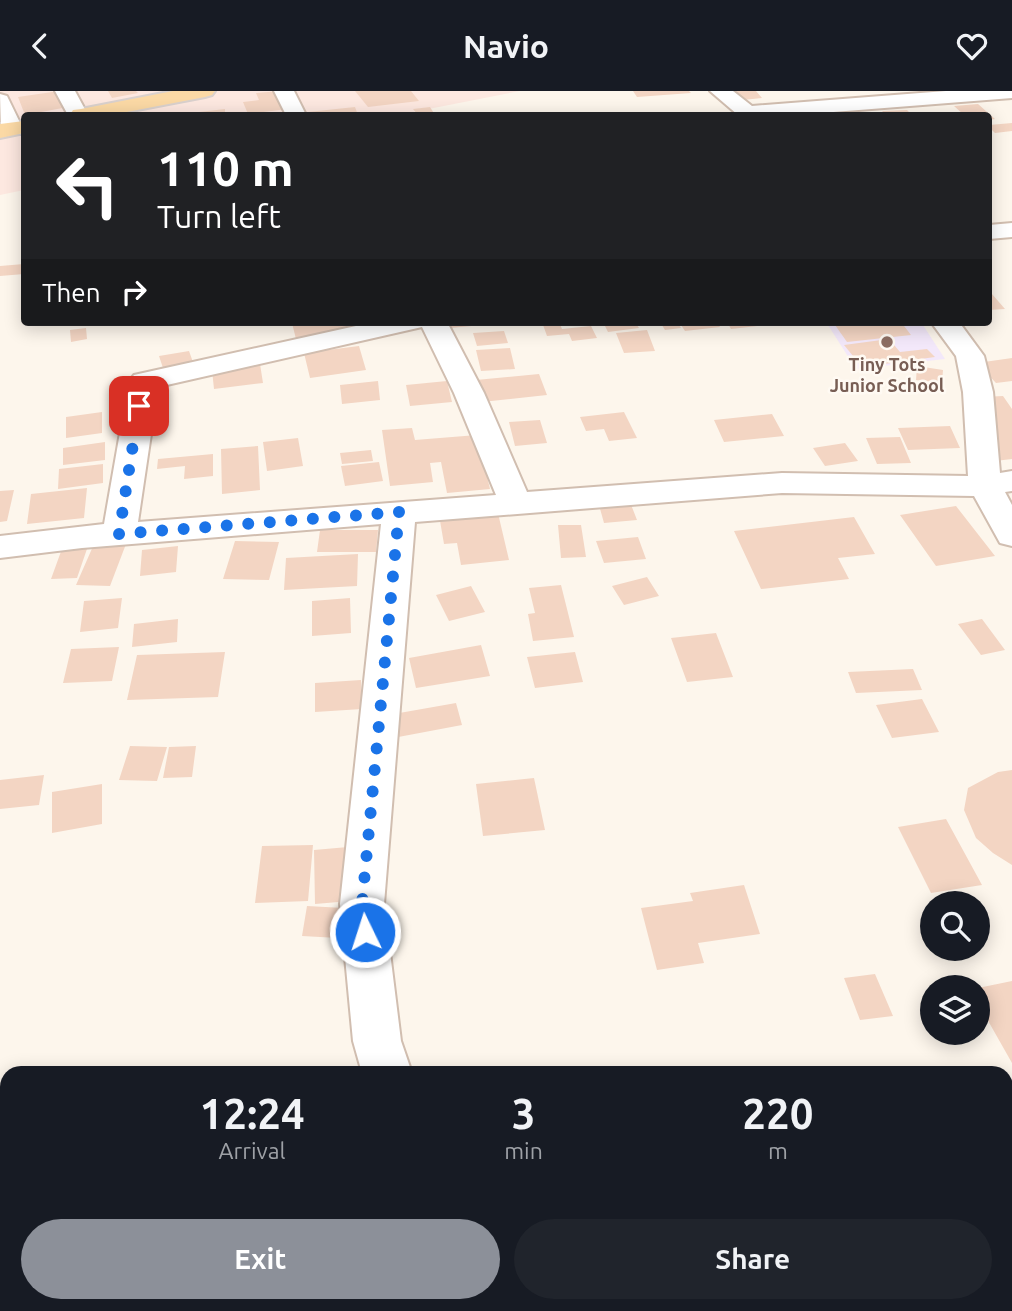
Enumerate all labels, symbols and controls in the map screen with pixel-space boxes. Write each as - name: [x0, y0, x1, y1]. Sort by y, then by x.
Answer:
- icon: back: [21, 27, 59, 65]
- icon: heart: [953, 27, 991, 65]
- text: Navio: [463, 28, 549, 64]
- icon: left: [42, 140, 133, 231]
- text: 110 m: [157, 140, 294, 195]
- text: Turn left: [157, 198, 281, 234]
- icon: right: [115, 273, 153, 311]
- text: Then: [42, 278, 101, 307]
- marker: Tiny Tots Junior School: [879, 334, 895, 350]
- place label: Tiny Tots Junior School: [830, 354, 945, 395]
- pin: [109, 376, 169, 436]
- icon: arrive: [120, 387, 158, 425]
- map controls: [920, 891, 990, 1045]
- button: search: [920, 891, 990, 961]
- position arrow: [328, 895, 402, 969]
- button: layers: [920, 975, 990, 1045]
- text: 12:24: [200, 1090, 305, 1137]
- text: 3: [512, 1090, 535, 1137]
- text: 220: [742, 1090, 813, 1137]
- text: Arrival: [219, 1138, 286, 1163]
- text: min: [504, 1138, 543, 1163]
- text: m: [768, 1138, 788, 1163]
- button: Exit: [21, 1219, 500, 1299]
- button: Share: [514, 1219, 992, 1299]

